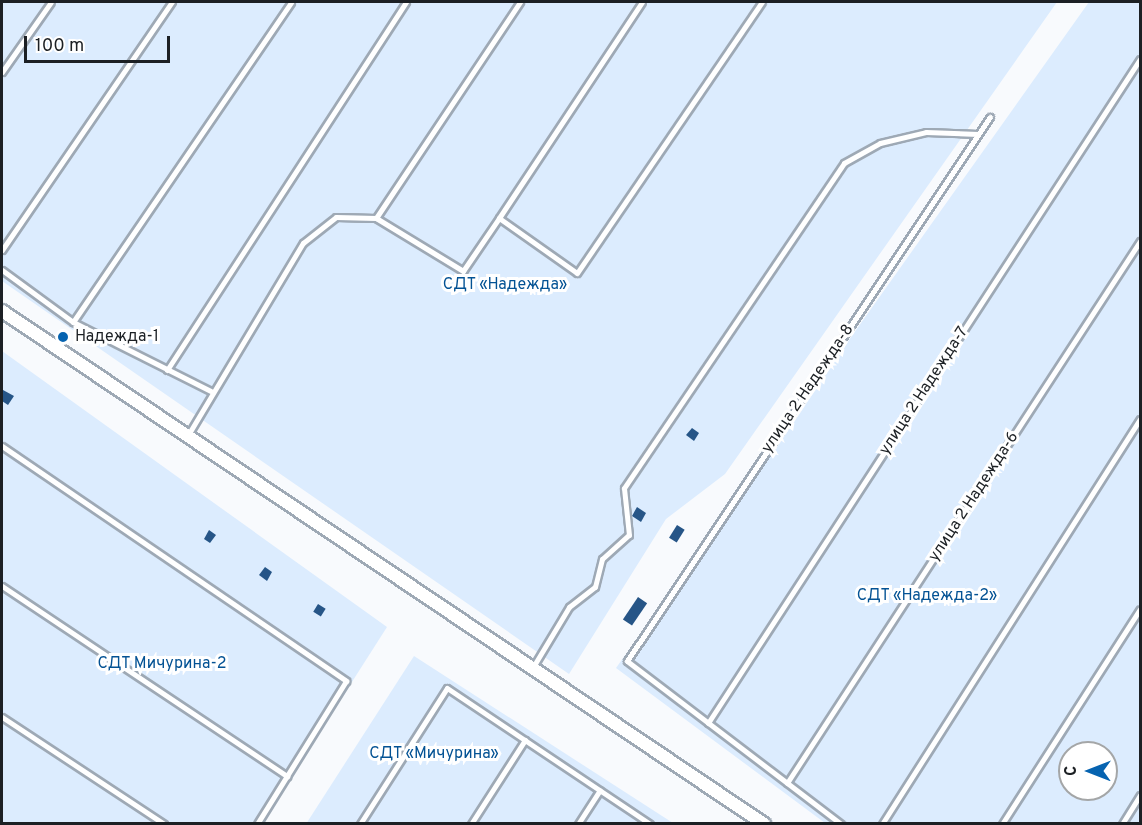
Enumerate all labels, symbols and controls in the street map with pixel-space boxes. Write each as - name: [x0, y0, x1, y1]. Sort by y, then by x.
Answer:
- scale bar: [27, 24, 172, 62]
- text: 100 m: [35, 35, 84, 58]
- park label: СДТ «Надежда»: [442, 275, 568, 295]
- street label: улица 2 Надежда-8: [758, 321, 858, 457]
- street label: улица 2 Надежда-7: [875, 323, 973, 459]
- place label: Надежда-1: [75, 327, 159, 347]
- marker: Надежда-1: [56, 330, 70, 344]
- street label: улица 2 Надежда-6: [925, 429, 1023, 565]
- park label: СДТ «Надежда-2»: [856, 586, 998, 606]
- park label: СДТ Мичурина-2: [97, 654, 227, 674]
- north arrow: [1058, 741, 1118, 801]
- park label: СДТ «Мичурина»: [369, 744, 499, 764]
- text: С: [1062, 766, 1082, 776]

